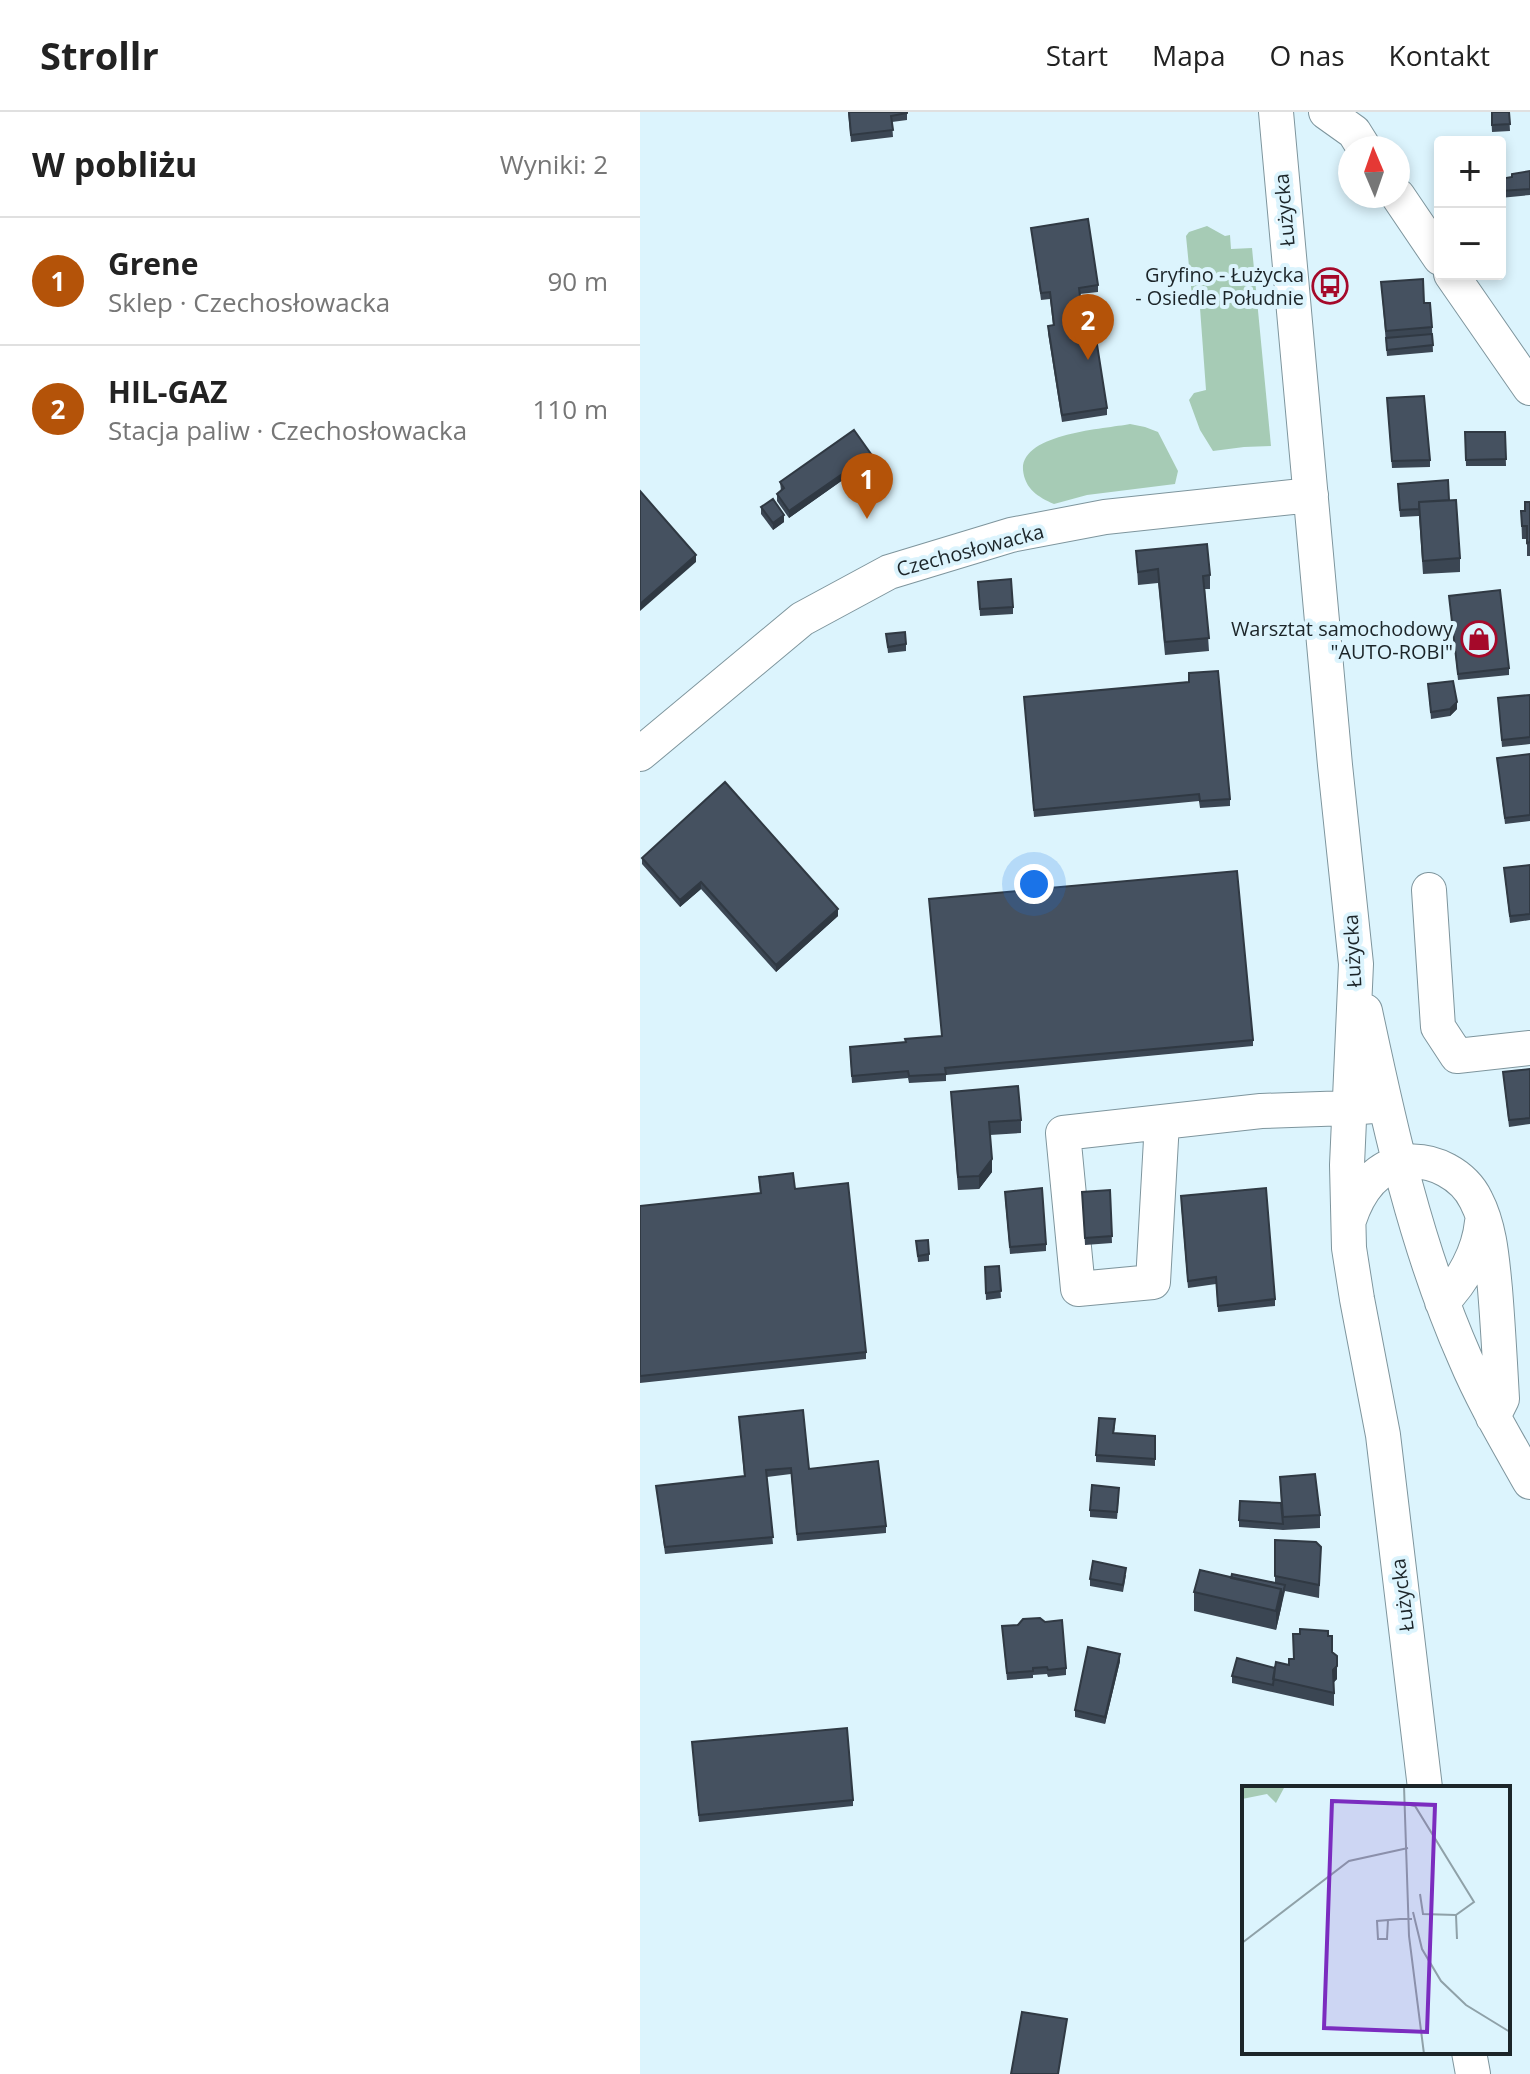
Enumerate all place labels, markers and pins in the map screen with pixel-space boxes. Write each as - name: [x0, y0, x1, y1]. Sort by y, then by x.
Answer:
- place label: Gryfino - Łużycka - Osiedle Południe: [1135, 261, 1304, 311]
- bus stop icon: Gryfino - Łużycka - Osiedle Południe: [1311, 267, 1349, 305]
- pin: 2: [1062, 294, 1114, 360]
- pin: 1: [841, 453, 893, 519]
- place label: Warsztat samochodowy "AUTO-ROBI": [1231, 615, 1454, 665]
- shop icon: Warsztat samochodowy "AUTO-ROBI": [1460, 620, 1498, 658]

